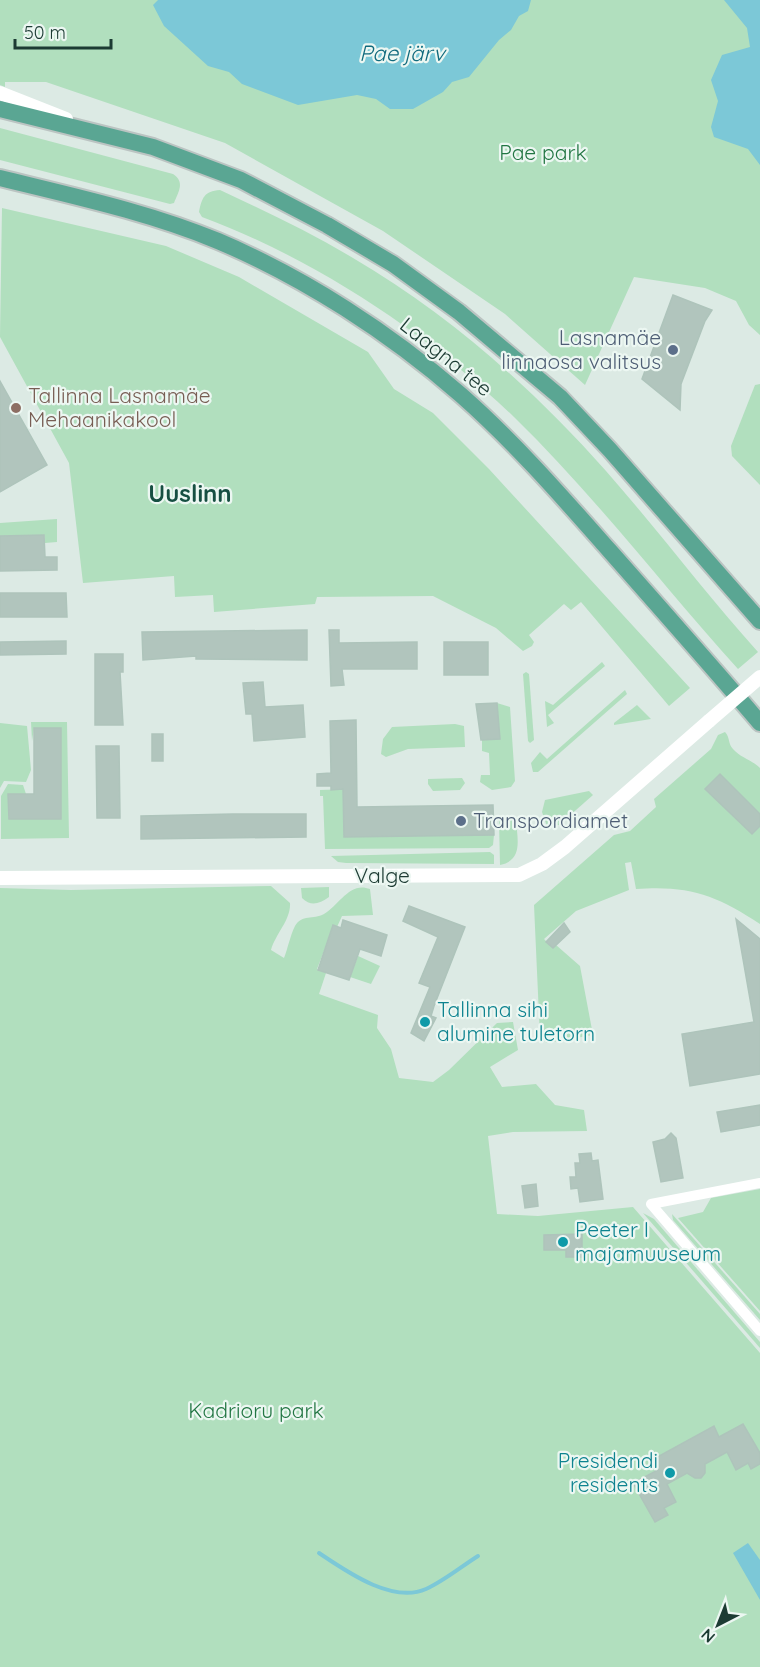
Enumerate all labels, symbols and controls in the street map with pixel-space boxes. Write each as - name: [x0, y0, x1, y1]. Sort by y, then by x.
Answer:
- scale bar: [15, 12, 111, 50]
- text: 50 m: [24, 21, 66, 44]
- water label: Pae järv: [359, 39, 447, 67]
- park label: Pae park: [499, 139, 587, 165]
- street label: Laagna tee: [395, 311, 498, 401]
- place label: Lasnamäe linnaosa valitsus: [501, 324, 661, 374]
- marker: Lasnamäe linnaosa valitsus: [666, 343, 680, 357]
- place label: Tallinna Lasnamäe Mehaanikakool: [28, 382, 211, 432]
- marker: Tallinna Lasnamäe Mehaanikakool: [9, 401, 23, 415]
- district label: Uuslinn: [148, 478, 232, 508]
- place label: Transpordiamet: [473, 807, 628, 833]
- marker: Transpordiamet: [454, 814, 468, 828]
- street label: Valge: [354, 862, 410, 888]
- place label: Tallinna sihi alumine tuletorn: [437, 996, 595, 1046]
- marker: Tallinna sihi alumine tuletorn: [418, 1015, 432, 1029]
- place label: Peeter I majamuuseum: [575, 1216, 721, 1266]
- marker: Peeter I majamuuseum: [556, 1235, 570, 1249]
- park label: Kadrioru park: [188, 1397, 324, 1423]
- place label: Presidendi residents: [558, 1447, 658, 1497]
- marker: Presidendi residents: [663, 1466, 677, 1480]
- north arrow: [688, 1595, 748, 1655]
- text: N: [697, 1625, 719, 1648]

